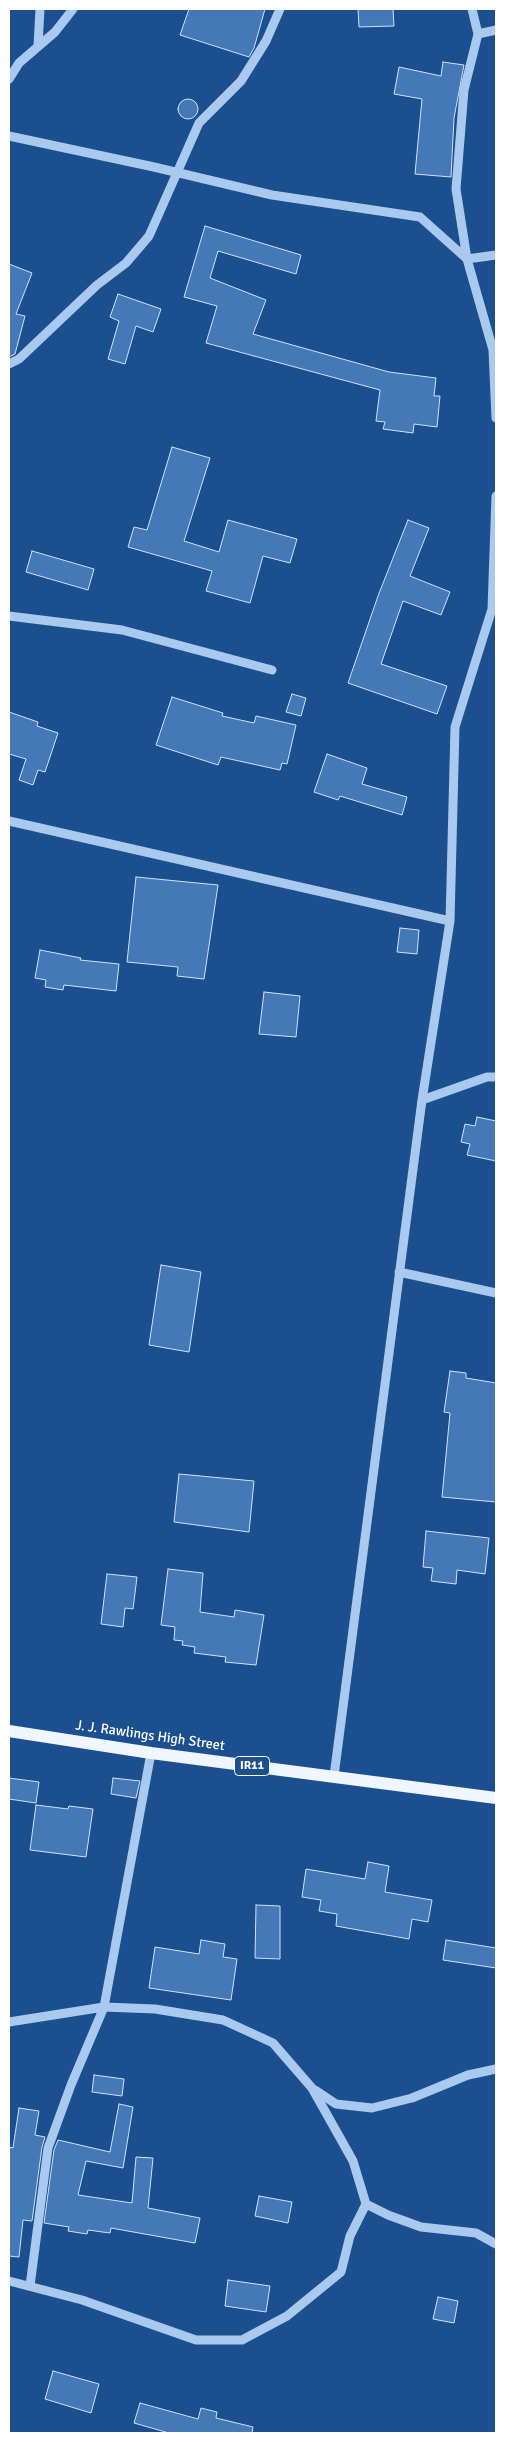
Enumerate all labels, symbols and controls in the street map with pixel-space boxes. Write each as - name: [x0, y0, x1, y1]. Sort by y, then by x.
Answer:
- street label: J. J. Rawlings High Street: [74, 1717, 226, 1755]
- road number: IR11: [234, 1756, 270, 1775]

